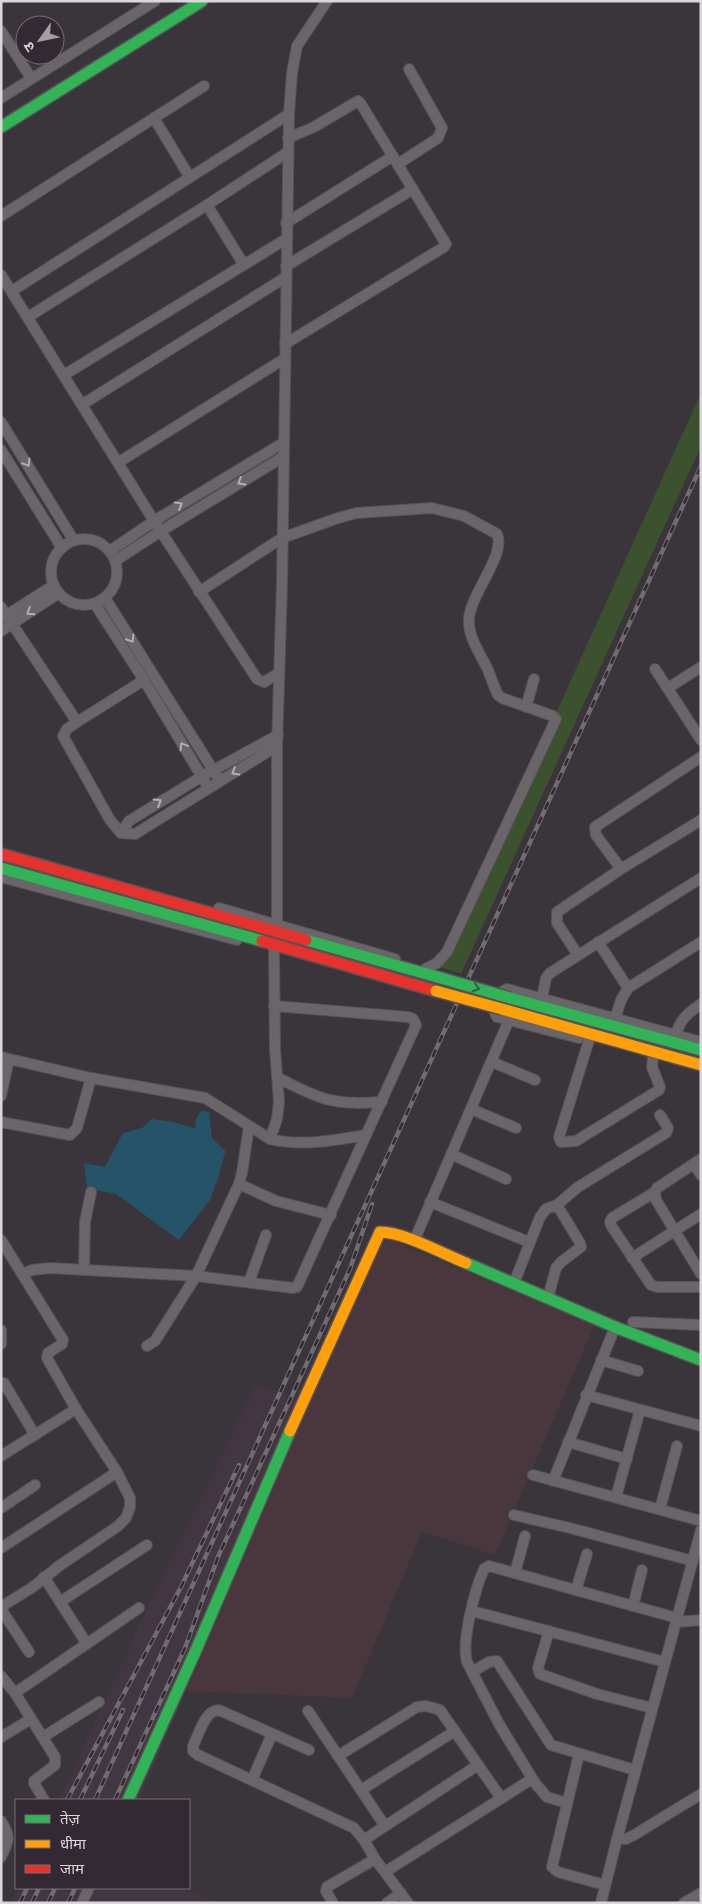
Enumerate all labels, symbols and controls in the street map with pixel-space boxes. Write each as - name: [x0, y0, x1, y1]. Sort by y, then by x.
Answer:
- north arrow: [15, 15, 65, 65]
- text: उ: [18, 38, 40, 56]
- one-way arrow: [20, 458, 30, 467]
- one-way arrow: [238, 476, 247, 486]
- one-way arrow: [174, 502, 183, 512]
- one-way arrow: [26, 606, 36, 615]
- one-way arrow: [125, 634, 135, 643]
- one-way arrow: [180, 742, 190, 751]
- one-way arrow: [231, 765, 240, 775]
- one-way arrow: [153, 799, 162, 809]
- one-way arrow: [471, 982, 479, 992]
- legend: [15, 1799, 190, 1889]
- text: तेज़: [60, 1808, 81, 1830]
- text: धीमा: [60, 1833, 87, 1855]
- text: जाम: [60, 1858, 85, 1880]

